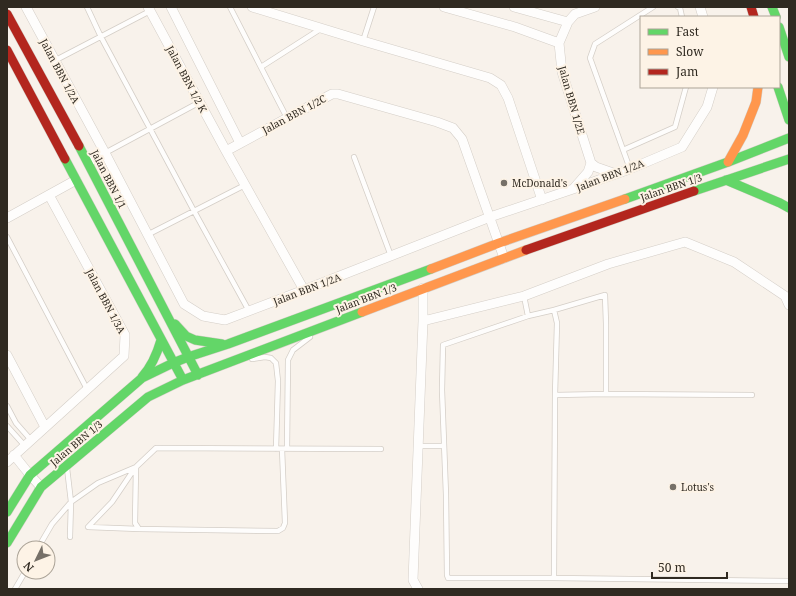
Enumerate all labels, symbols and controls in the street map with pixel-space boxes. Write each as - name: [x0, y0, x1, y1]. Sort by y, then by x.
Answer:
- legend: [640, 16, 780, 88]
- text: Fast: [676, 23, 699, 40]
- street label: Jalan BBN 1/2A: [37, 35, 83, 107]
- street label: Jalan BBN 1/2 K: [163, 42, 211, 116]
- text: Slow: [676, 43, 704, 60]
- street label: Jalan BBN 1/2E: [555, 63, 588, 136]
- text: Jam: [675, 63, 698, 80]
- street label: Jalan BBN 1/2C: [259, 91, 328, 137]
- street label: Jalan BBN 1/1: [88, 146, 130, 211]
- street label: Jalan BBN 1/2A: [573, 155, 647, 195]
- street label: Jalan BBN 1/3: [637, 170, 704, 204]
- place label: McDonald's: [512, 176, 568, 190]
- marker: McDonald's: [499, 178, 509, 188]
- street label: Jalan BBN 1/3A: [83, 265, 129, 337]
- street label: Jalan BBN 1/2A: [270, 269, 344, 309]
- street label: Jalan BBN 1/3: [333, 280, 399, 316]
- street label: Jalan BBN 1/3: [46, 417, 105, 470]
- place label: Lotus's: [681, 480, 715, 494]
- marker: Lotus's: [668, 482, 678, 492]
- north arrow: [16, 540, 56, 580]
- scale bar: [652, 554, 727, 580]
- text: N: [20, 559, 37, 575]
- text: 50 m: [658, 559, 686, 576]

